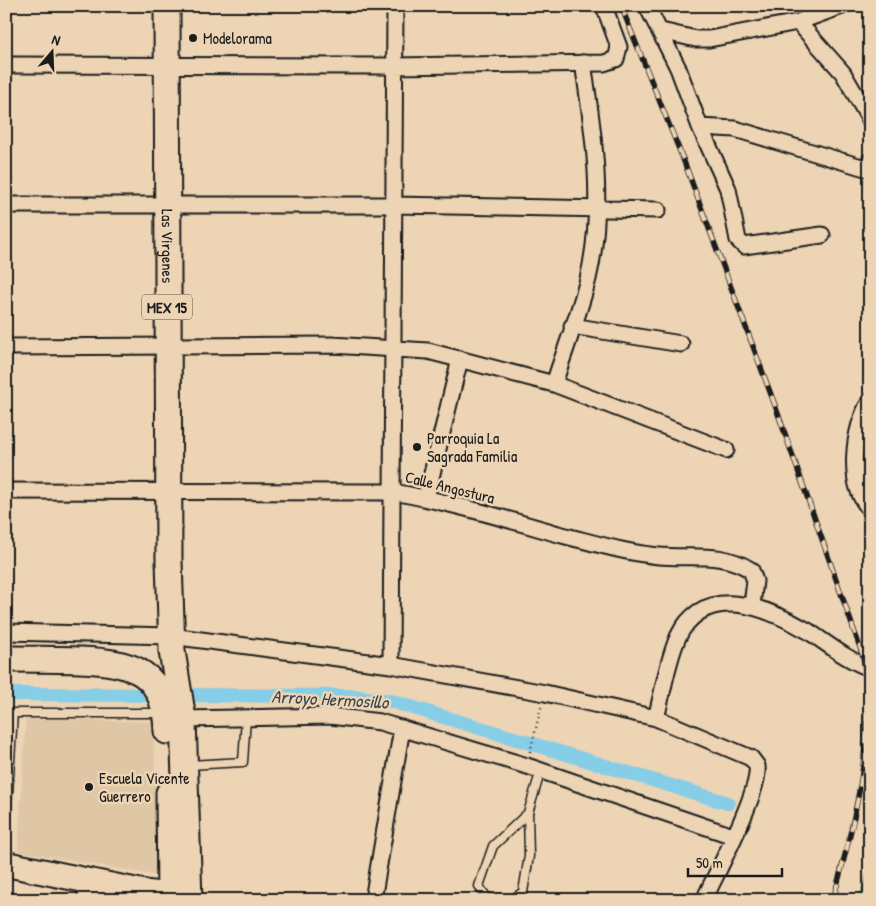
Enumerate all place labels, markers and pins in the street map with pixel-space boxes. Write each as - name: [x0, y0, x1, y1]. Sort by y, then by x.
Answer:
- place label: Modelorama: [203, 27, 272, 49]
- marker: Modelorama: [187, 32, 199, 44]
- place label: Parroquia La Sagrada Familia: [427, 427, 517, 467]
- marker: Parroquia La Sagrada Familia: [411, 441, 423, 453]
- place label: Escuela Vicente Guerrero: [99, 767, 190, 807]
- marker: Escuela Vicente Guerrero: [83, 781, 95, 793]

